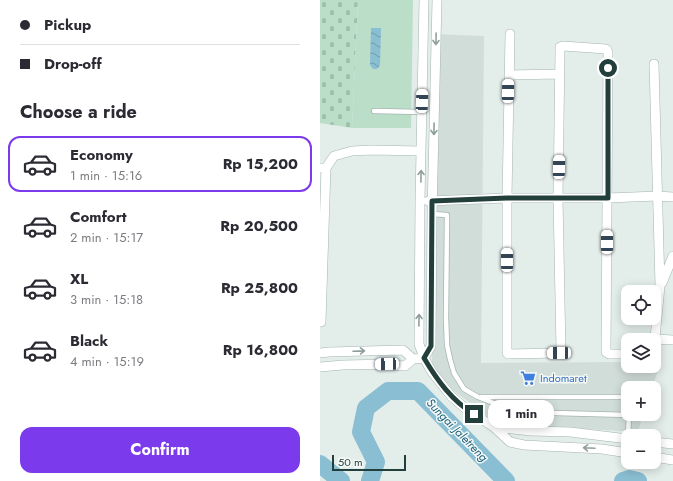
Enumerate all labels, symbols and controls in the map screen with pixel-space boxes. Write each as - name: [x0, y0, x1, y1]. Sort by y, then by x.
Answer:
- text: Pickup: [44, 14, 91, 36]
- one-way arrow: [432, 32, 440, 45]
- text: Drop-off: [44, 53, 102, 75]
- route start: [599, 59, 617, 77]
- car: [502, 79, 514, 103]
- car: [416, 89, 428, 113]
- text: Choose a ride: [20, 99, 137, 125]
- one-way arrow: [430, 122, 438, 135]
- text: Economy: [70, 144, 133, 166]
- icon: car: [22, 146, 58, 182]
- text: Rp 15,200: [223, 153, 298, 175]
- car: [553, 155, 565, 179]
- text: 1 min · 15:16: [70, 166, 142, 185]
- one-way arrow: [417, 170, 425, 183]
- text: Comfort: [70, 206, 127, 228]
- icon: car: [22, 208, 58, 244]
- text: Rp 20,500: [220, 215, 298, 237]
- text: 2 min · 15:17: [70, 228, 143, 247]
- car: [601, 230, 613, 254]
- car: [501, 248, 513, 272]
- text: XL: [70, 268, 88, 290]
- icon: car: [22, 270, 58, 306]
- text: Rp 25,800: [221, 277, 298, 299]
- map controls: [621, 285, 661, 469]
- button: locate: [621, 285, 661, 325]
- text: 3 min · 15:18: [70, 290, 143, 309]
- one-way arrow: [415, 314, 423, 327]
- text: Black: [70, 330, 108, 352]
- icon: car: [22, 332, 58, 368]
- button: layers: [621, 333, 661, 373]
- text: Rp 16,800: [223, 339, 298, 361]
- one-way arrow: [352, 347, 365, 355]
- car: [547, 347, 571, 359]
- text: 4 min · 15:19: [70, 352, 144, 371]
- car: [375, 358, 399, 370]
- supermarket icon: Indomaret: [519, 369, 537, 387]
- place label: Indomaret: [540, 370, 587, 386]
- button: +: [621, 381, 661, 421]
- water label: Sungai Jaletreng: [422, 394, 492, 466]
- callout: 1 min: [488, 400, 554, 428]
- text: 1 min: [505, 404, 537, 423]
- route end: [465, 405, 483, 423]
- button: Confirm: [20, 427, 300, 473]
- button: −: [621, 429, 661, 469]
- one-way arrow: [583, 445, 596, 452]
- scale bar: [332, 453, 406, 472]
- text: 50 m: [338, 454, 363, 470]

